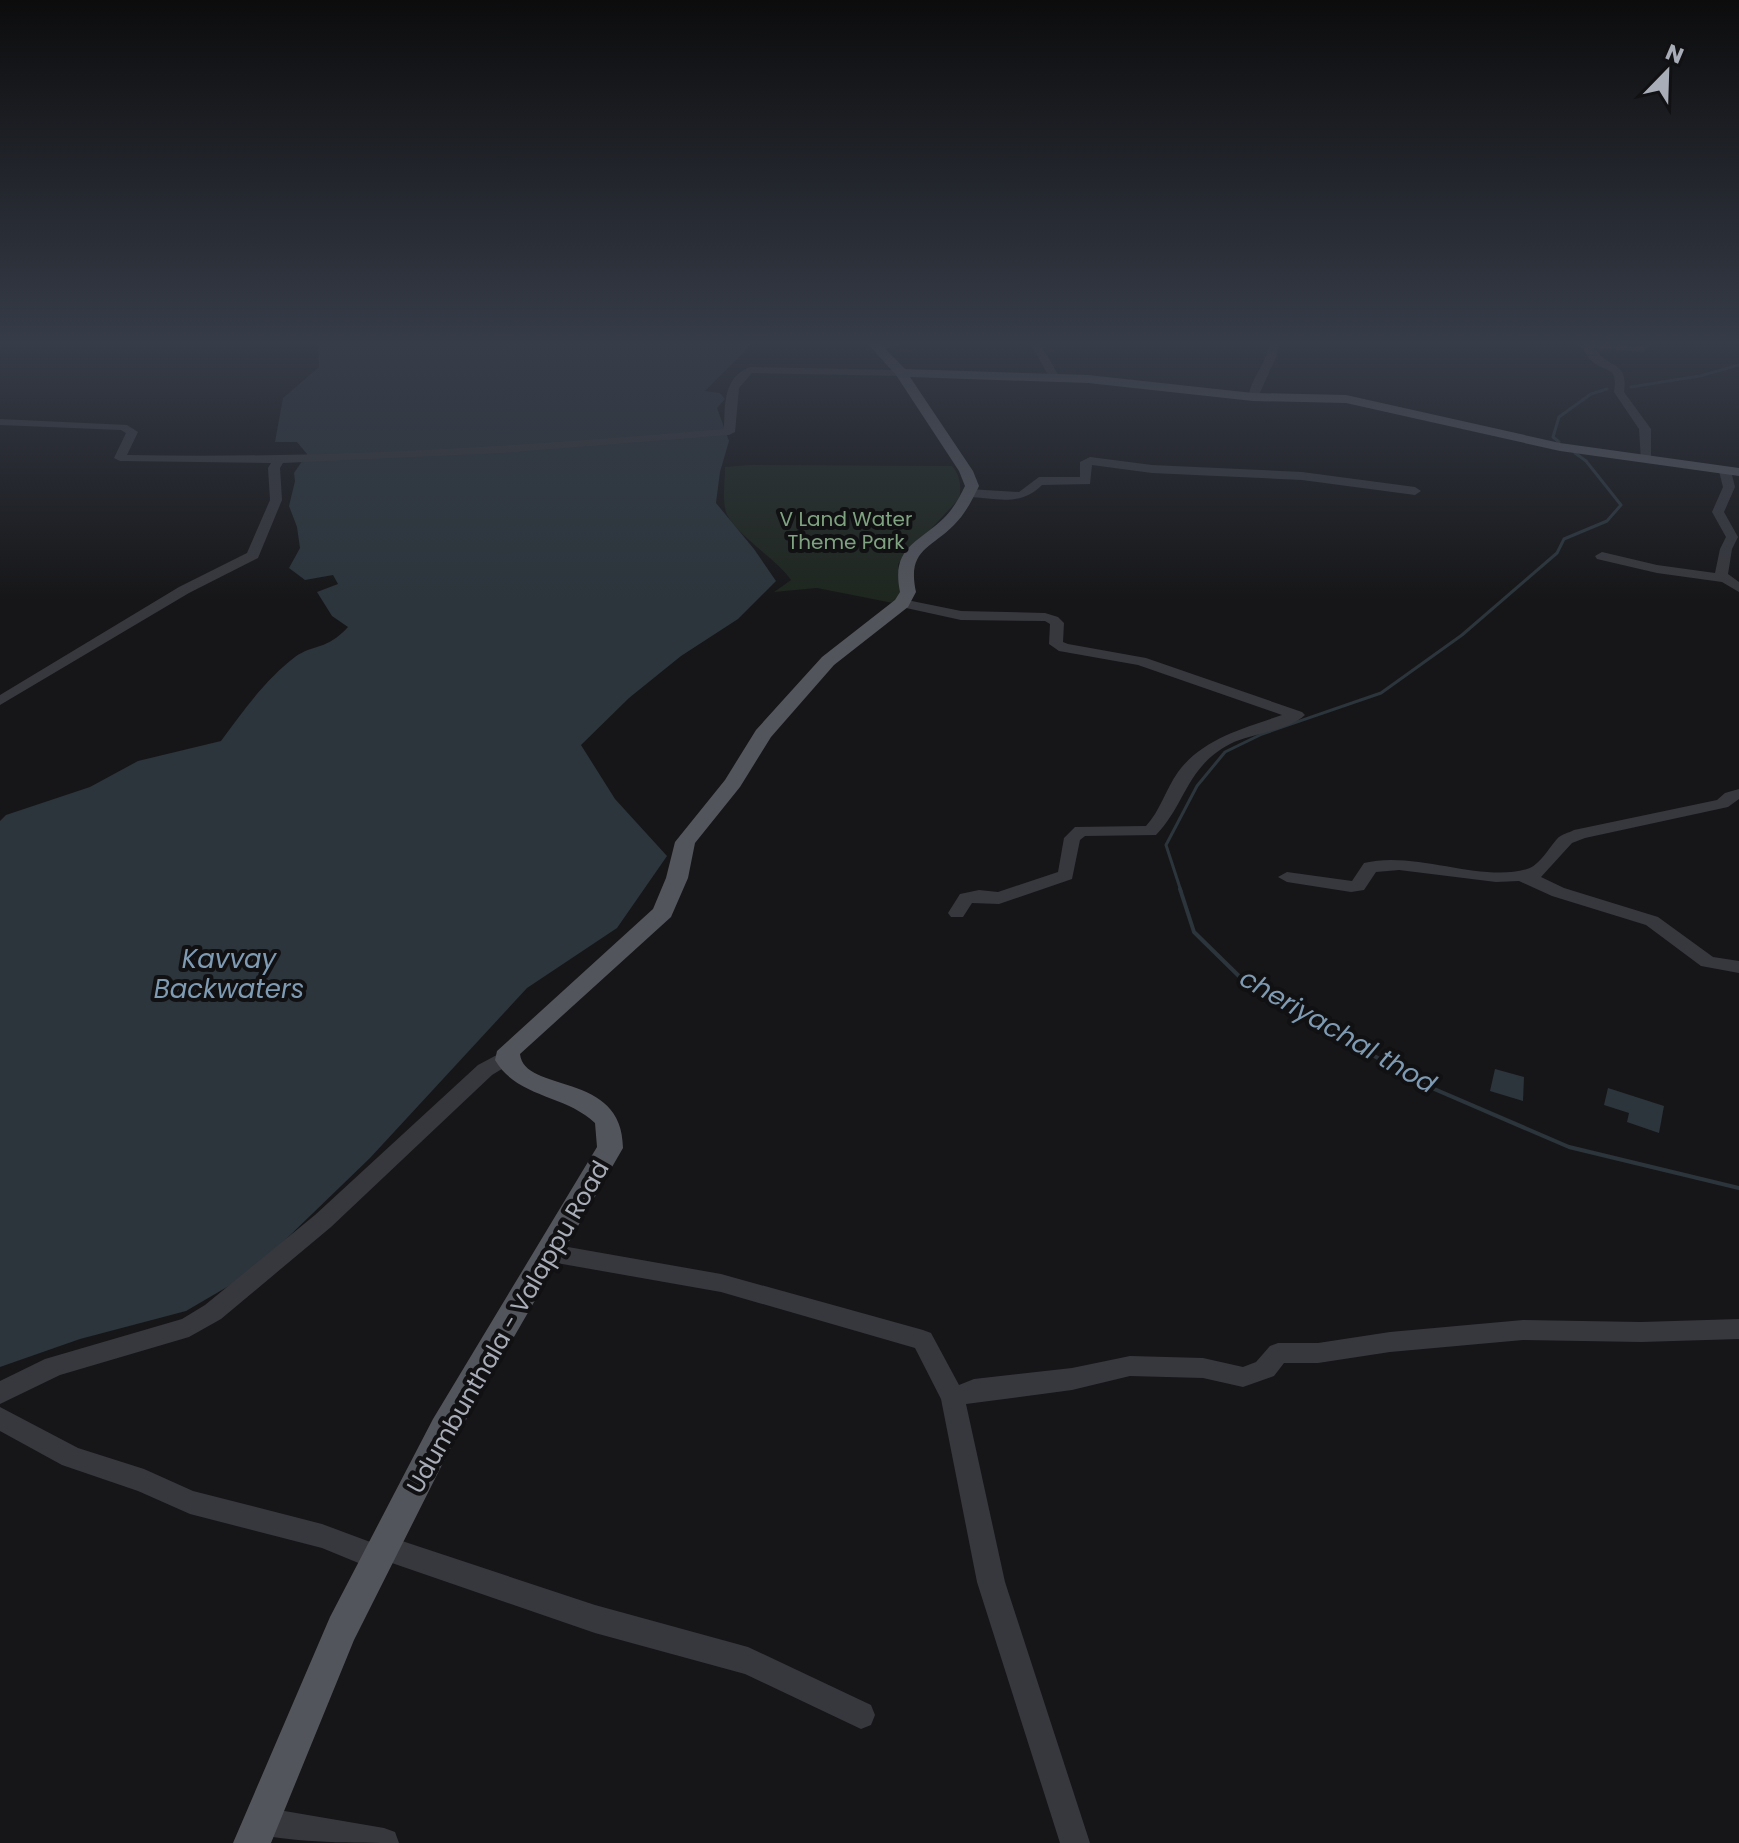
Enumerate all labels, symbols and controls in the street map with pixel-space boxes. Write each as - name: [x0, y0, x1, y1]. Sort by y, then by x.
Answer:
- north arrow: [1627, 32, 1707, 112]
- text: N: [1661, 37, 1688, 72]
- park label: V Land Water Theme Park: [780, 505, 912, 556]
- water label: Kavvay Backwaters: [154, 941, 304, 1007]
- water label: cheriyachal thod: [1233, 960, 1443, 1102]
- street label: Udumbunthala - Valappu Road: [398, 1154, 617, 1499]

